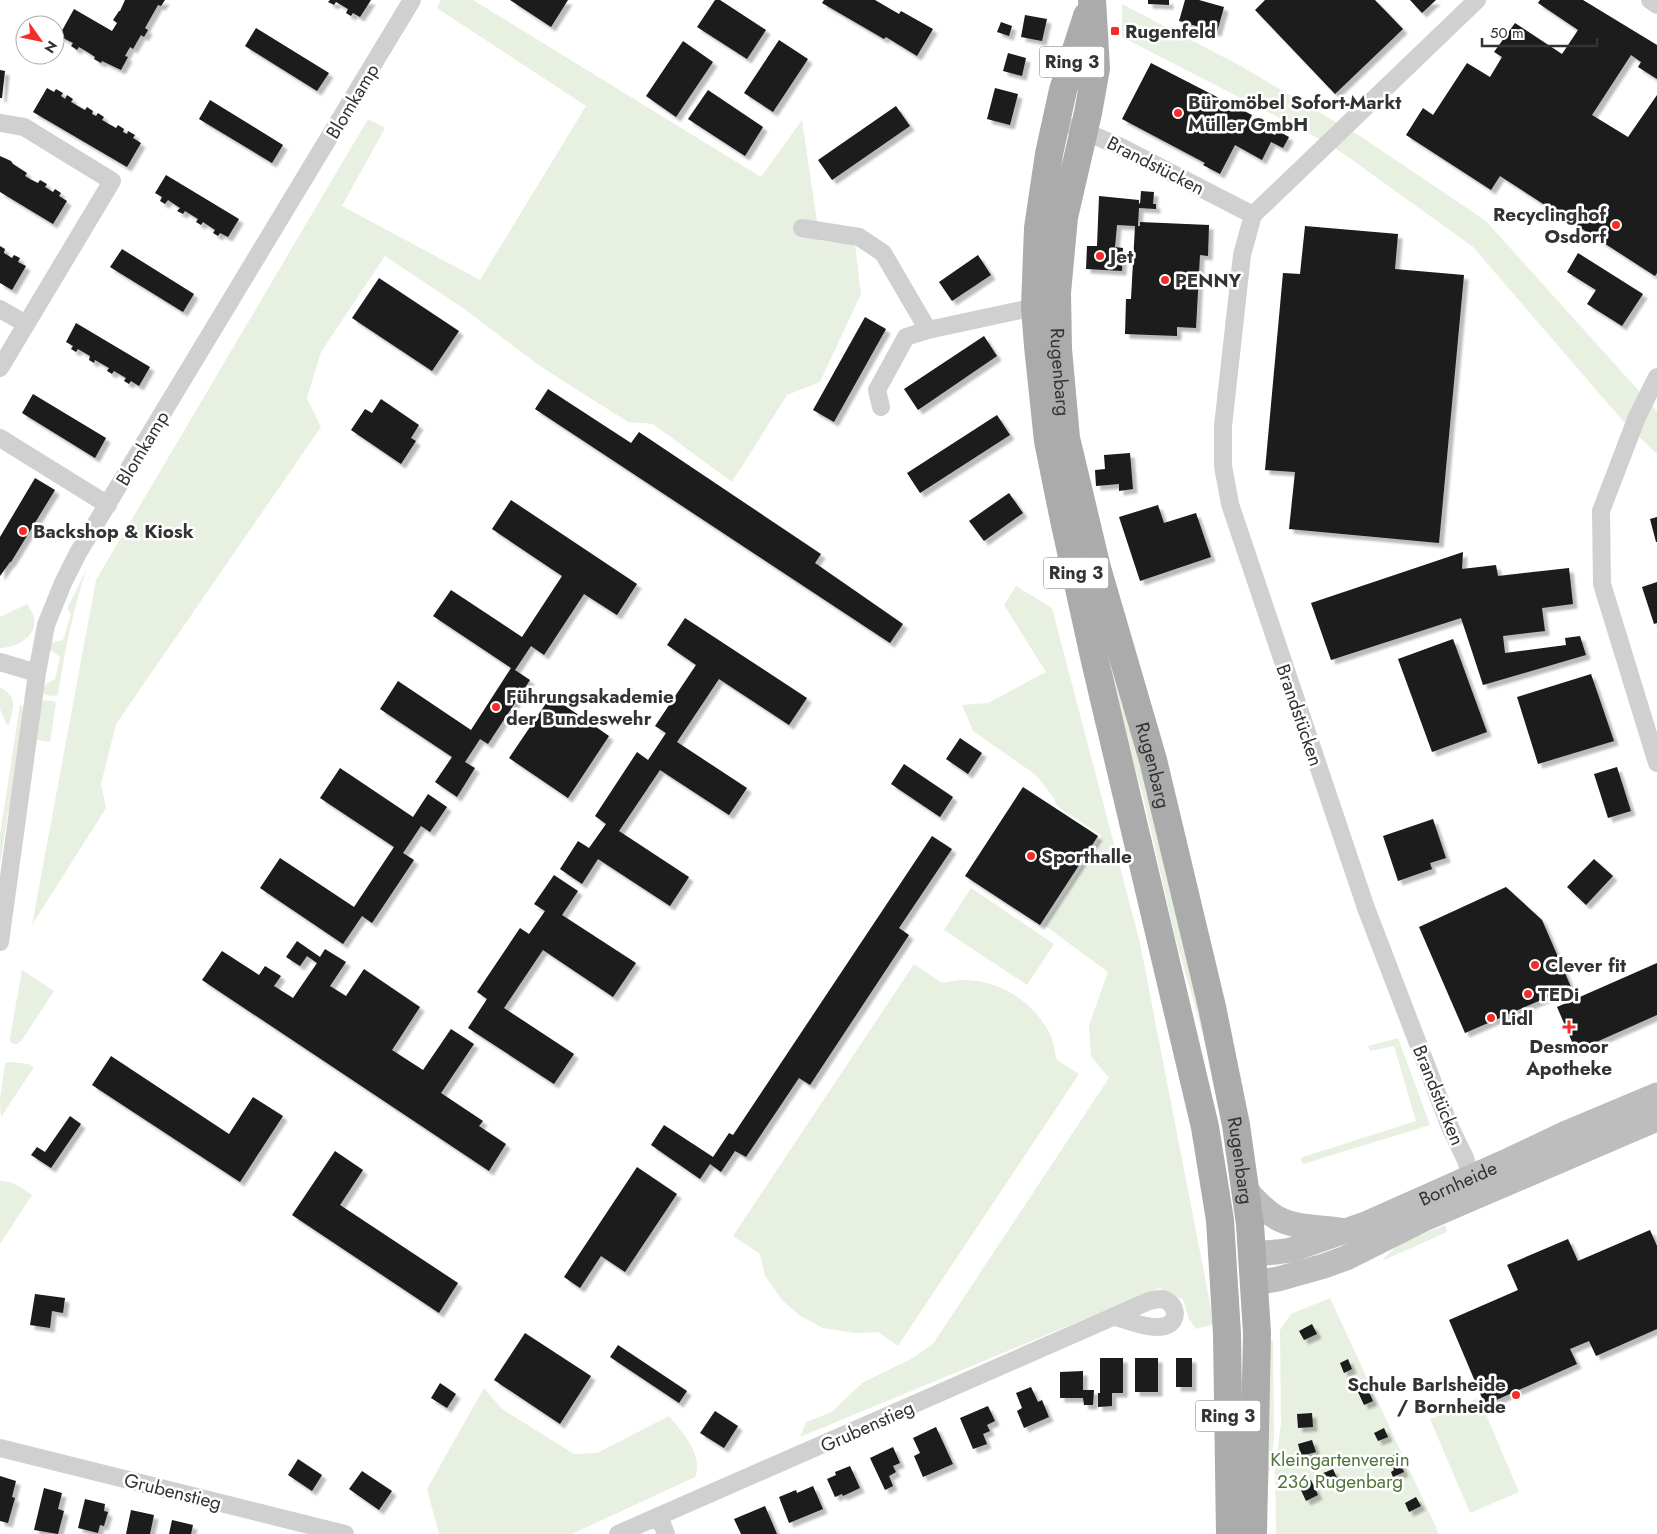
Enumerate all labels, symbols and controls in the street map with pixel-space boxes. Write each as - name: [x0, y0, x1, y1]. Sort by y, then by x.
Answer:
- north arrow: [15, 15, 65, 65]
- scale bar: [1482, 15, 1597, 47]
- place label: Rugenfeld: [1125, 18, 1216, 45]
- text: 50 m: [1490, 22, 1524, 44]
- marker: Rugenfeld: [1109, 25, 1121, 37]
- text: N: [39, 37, 62, 57]
- road number: Ring 3: [1040, 46, 1104, 78]
- street label: Blomkamp: [319, 58, 386, 144]
- place label: Büromöbel Sofort-Markt Müller GmbH: [1188, 89, 1401, 138]
- marker: Büromöbel Sofort-Markt Müller GmbH: [1172, 107, 1184, 119]
- street label: Brandstücken: [1102, 129, 1209, 202]
- place label: Recyclinghof Osdorf: [1493, 201, 1607, 250]
- marker: Recyclinghof Osdorf: [1610, 219, 1622, 231]
- place label: Jet: [1106, 243, 1133, 270]
- marker: Jet: [1094, 250, 1106, 262]
- place label: PENNY: [1175, 267, 1241, 294]
- marker: PENNY: [1159, 274, 1171, 286]
- street label: Rugenbarg: [1044, 328, 1077, 417]
- street label: Blomkamp: [109, 405, 176, 491]
- place label: Backshop & Kiosk: [33, 518, 194, 545]
- marker: Backshop & Kiosk: [17, 525, 29, 537]
- road number: Ring 3: [1044, 558, 1108, 588]
- street label: Brandstücken: [1269, 661, 1330, 770]
- place label: Führungsakademie der Bundeswehr: [506, 683, 674, 732]
- marker: Führungsakademie der Bundeswehr: [490, 701, 502, 713]
- street label: Rugenbarg: [1129, 719, 1177, 811]
- place label: Sporthalle: [1041, 843, 1132, 870]
- marker: Sporthalle: [1025, 850, 1037, 862]
- place label: Clever fit: [1545, 952, 1626, 979]
- marker: Clever fit: [1529, 959, 1541, 971]
- place label: TEDi: [1538, 981, 1579, 1008]
- marker: TEDi: [1522, 988, 1534, 1000]
- place label: Lidl: [1501, 1005, 1533, 1032]
- marker: Lidl: [1485, 1012, 1497, 1024]
- marker: Desmoor Apotheke: [1563, 1021, 1575, 1033]
- place label: Desmoor Apotheke: [1525, 1033, 1612, 1082]
- street label: Brandstücken: [1406, 1041, 1471, 1149]
- street label: Rugenbarg: [1221, 1114, 1260, 1206]
- street label: Bornheide: [1415, 1154, 1501, 1213]
- place label: Schule Barlsheide / Bornheide: [1347, 1371, 1506, 1420]
- marker: Schule Barlsheide / Bornheide: [1510, 1389, 1522, 1401]
- street label: Grubenstieg: [816, 1394, 918, 1459]
- road number: Ring 3: [1196, 1400, 1260, 1432]
- park label: Kleingartenverein 236 Rugenbarg: [1270, 1446, 1410, 1495]
- street label: Grubenstieg: [121, 1466, 224, 1517]

